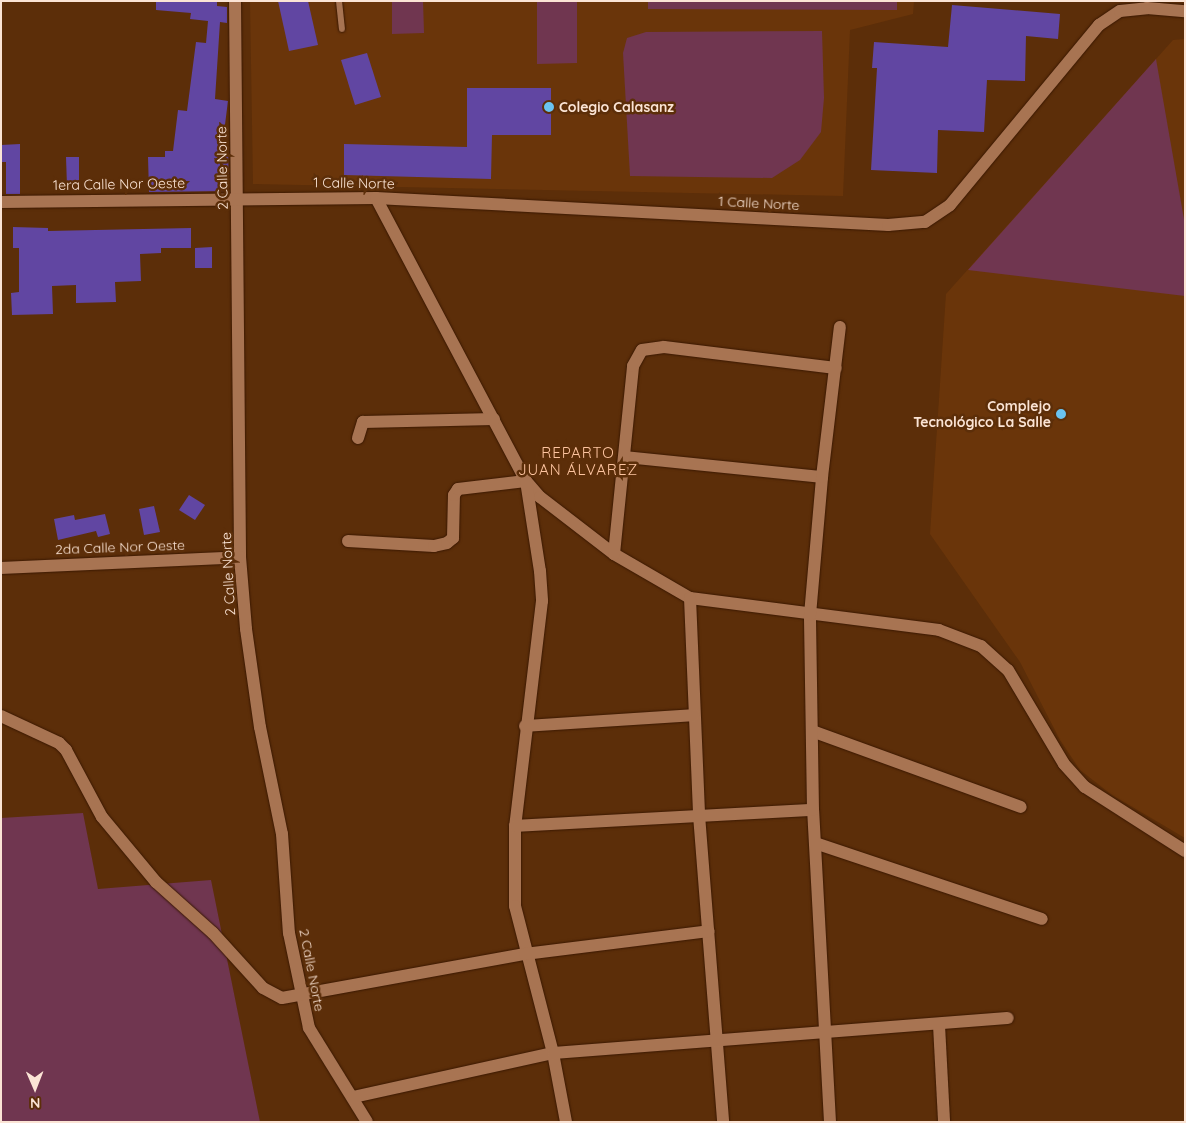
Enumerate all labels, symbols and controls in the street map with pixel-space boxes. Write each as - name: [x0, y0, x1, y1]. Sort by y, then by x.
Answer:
- place label: Colegio Calasanz: [559, 99, 674, 115]
- marker: Colegio Calasanz: [543, 101, 555, 113]
- street label: 2 Calle Norte: [213, 126, 231, 210]
- street label: 1era Calle Nor Oeste: [53, 174, 185, 194]
- street label: 1 Calle Norte: [313, 174, 395, 192]
- street label: 1 Calle Norte: [718, 192, 800, 214]
- place label: Complejo Tecnológico La Salle: [913, 398, 1051, 431]
- marker: Complejo Tecnológico La Salle: [1055, 408, 1067, 420]
- district label: REPARTO JUAN ÁLVAREZ: [516, 443, 640, 478]
- street label: 2 Calle Norte: [217, 532, 239, 616]
- street label: 2da Calle Nor Oeste: [55, 536, 185, 558]
- street label: 2 Calle Norte: [296, 927, 328, 1013]
- north arrow: [10, 1063, 60, 1113]
- text: N: [30, 1094, 41, 1112]

